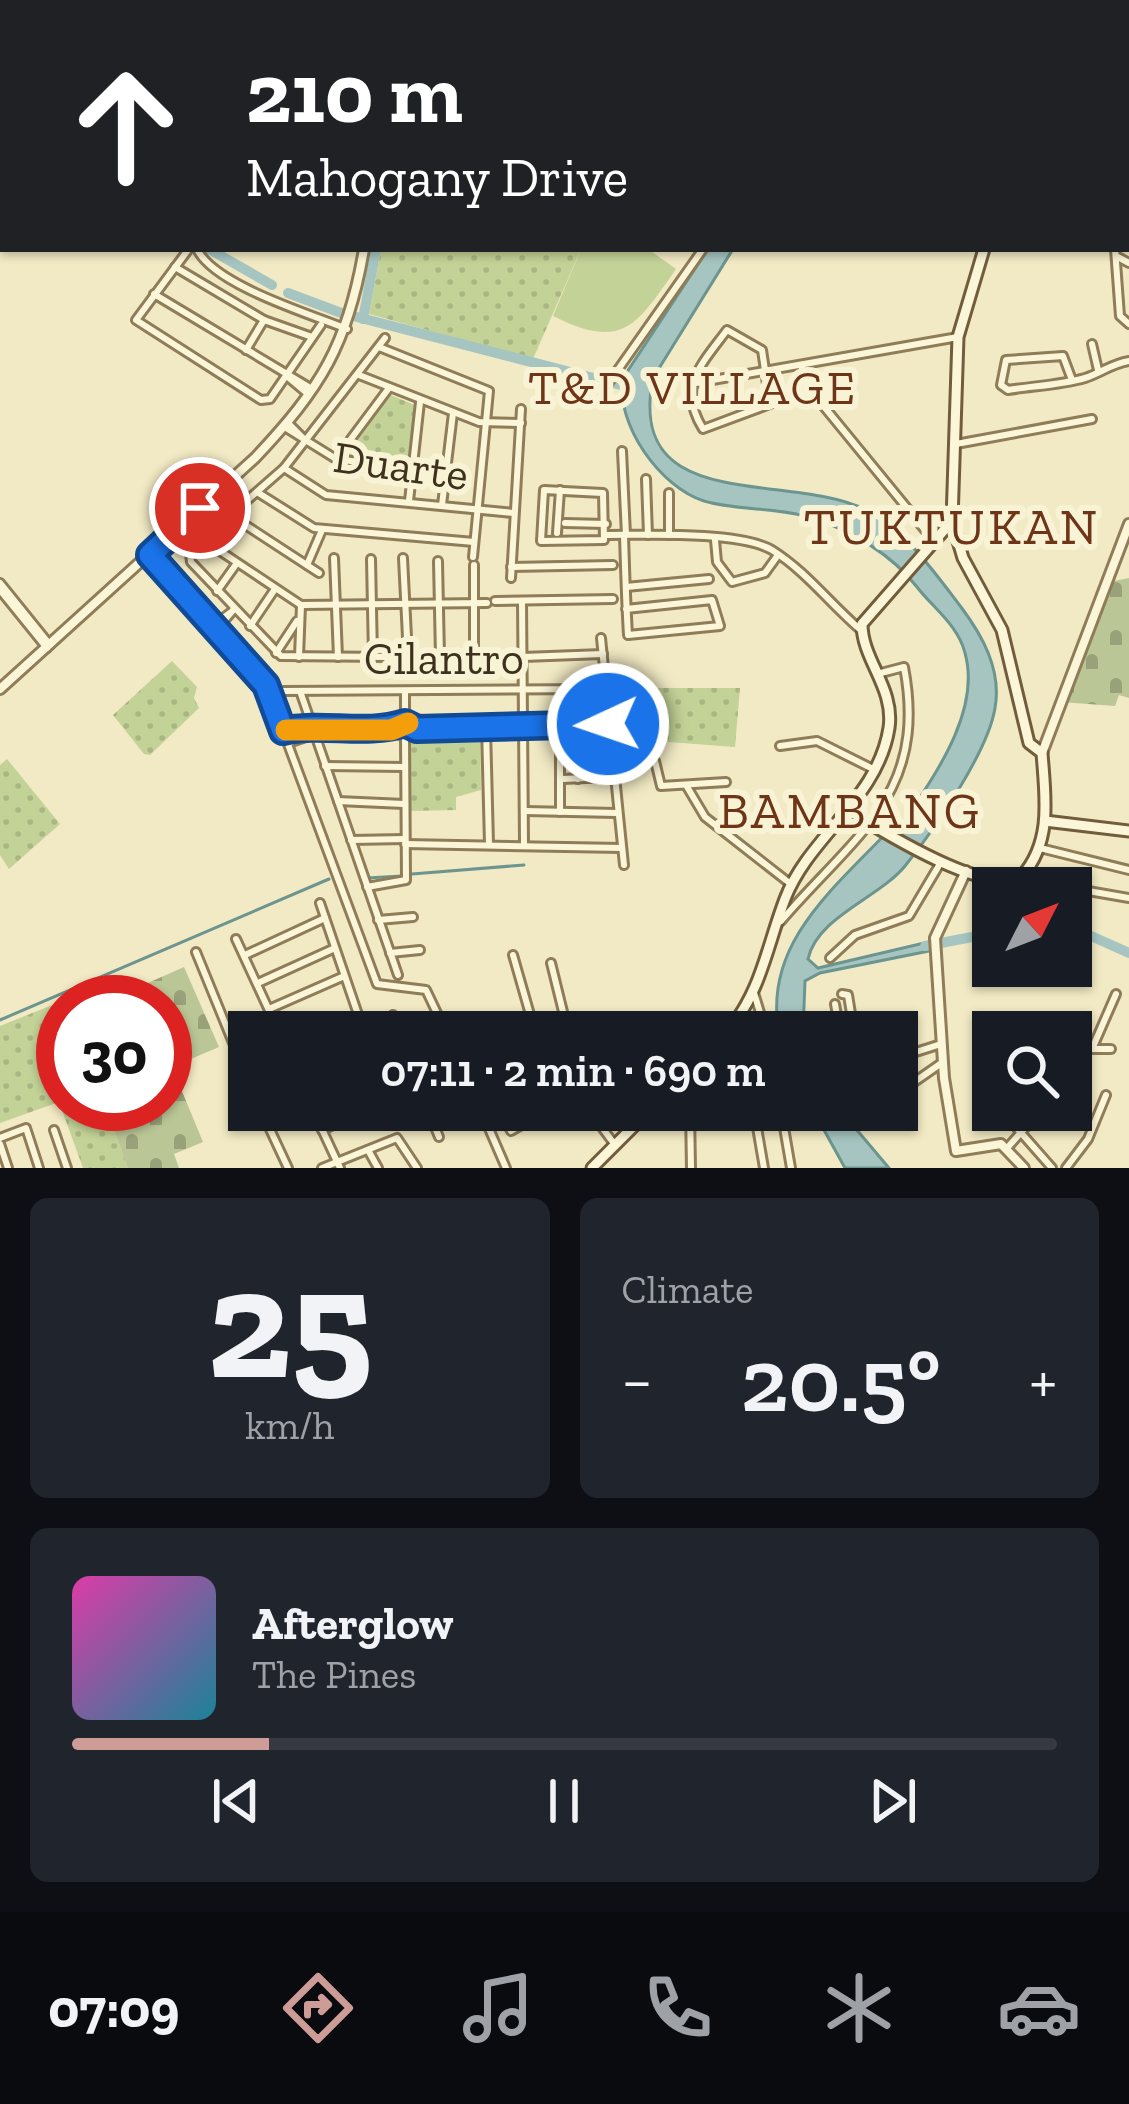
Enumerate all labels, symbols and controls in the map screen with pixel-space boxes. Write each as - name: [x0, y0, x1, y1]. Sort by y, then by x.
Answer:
- text: 210 m: [246, 43, 463, 144]
- icon: ahead: [48, 48, 204, 204]
- text: Mahogany Drive: [246, 145, 628, 210]
- district label: T&D VILLAGE: [528, 359, 858, 416]
- street label: Duarte: [330, 430, 472, 502]
- pin: [149, 457, 251, 559]
- icon: arrive: [167, 475, 233, 541]
- district label: TUKTUKAN: [804, 496, 1100, 557]
- street label: Cilantro: [364, 632, 524, 686]
- position arrow: [545, 661, 671, 787]
- district label: BAMBANG: [718, 780, 982, 841]
- north arrow: [972, 867, 1092, 987]
- map controls: [972, 867, 1092, 1131]
- speed limit sign: 30: [36, 975, 192, 1131]
- button: search: [972, 1011, 1092, 1131]
- text: 07:11 · 2 min · 690 m: [381, 1044, 765, 1098]
- text: 25: [207, 1230, 372, 1417]
- text: Climate: [622, 1266, 753, 1313]
- text: 20.5°: [741, 1326, 941, 1434]
- text: −: [622, 1341, 652, 1420]
- text: +: [1029, 1341, 1057, 1420]
- text: km/h: [245, 1402, 334, 1449]
- text: Afterglow: [252, 1597, 453, 1651]
- text: The Pines: [252, 1651, 416, 1698]
- icon: previous: [203, 1768, 269, 1834]
- icon: pause: [531, 1768, 597, 1834]
- icon: next: [860, 1768, 926, 1834]
- icon: directions: [276, 1966, 360, 2050]
- icon: music: [456, 1966, 540, 2050]
- icon: phone: [636, 1966, 720, 2050]
- icon: climate: [817, 1966, 901, 2050]
- icon: car: [997, 1966, 1081, 2050]
- text: 07:09: [48, 1976, 179, 2041]

